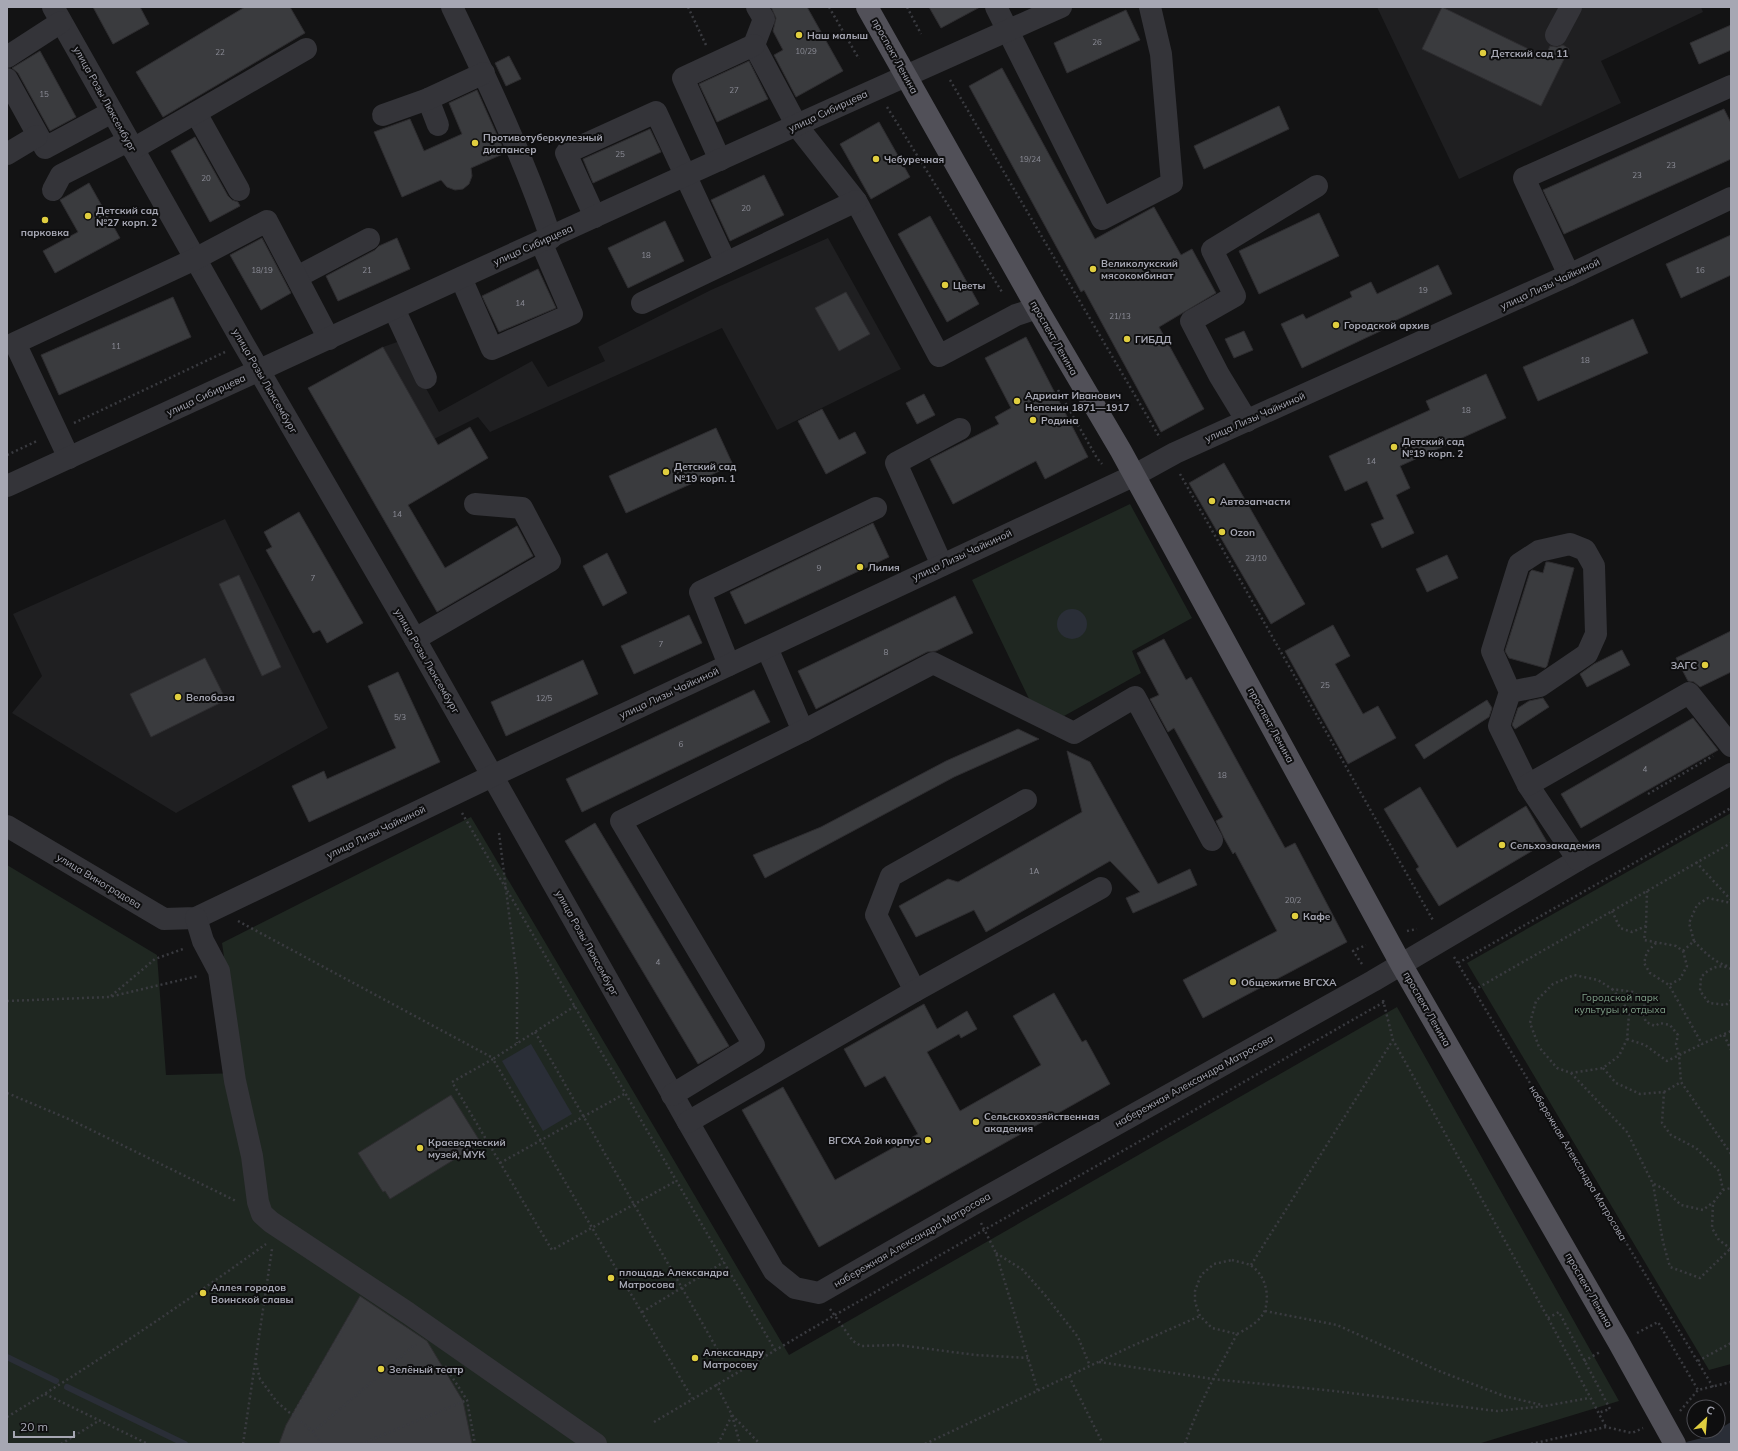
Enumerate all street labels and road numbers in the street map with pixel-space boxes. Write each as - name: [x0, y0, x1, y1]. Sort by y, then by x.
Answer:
- street label: проспект Ленина: [869, 16, 921, 96]
- street label: улица Розы Люксембург: [70, 44, 140, 155]
- street label: улица Сибирцева: [786, 87, 870, 135]
- street label: улица Сибирцева: [491, 222, 575, 268]
- street label: улица Лизы Чайкиной: [1498, 255, 1602, 313]
- street label: проспект Ленина: [1027, 298, 1081, 378]
- street label: улица Розы Люксембург: [230, 326, 301, 436]
- street label: улица Сибирцева: [164, 371, 248, 419]
- street label: улица Лизы Чайкиной: [1203, 389, 1307, 445]
- street label: улица Лизы Чайкиной: [910, 526, 1014, 584]
- street label: улица Розы Люксембург: [392, 606, 463, 716]
- street label: улица Лизы Чайкиной: [617, 664, 721, 722]
- street label: проспект Ленина: [1245, 685, 1297, 765]
- street label: улица Лизы Чайкиной: [324, 802, 428, 862]
- street label: улица Виноградова: [54, 851, 144, 911]
- street label: улица Розы Люксембург: [552, 888, 622, 999]
- street label: проспект Ленина: [1400, 969, 1454, 1049]
- street label: набережная Александра Матросова: [1112, 1032, 1276, 1130]
- street label: набережная Александра Матросова: [1526, 1083, 1630, 1243]
- street label: набережная Александра Матросова: [831, 1190, 993, 1290]
- street label: проспект Ленина: [1562, 1250, 1616, 1330]

